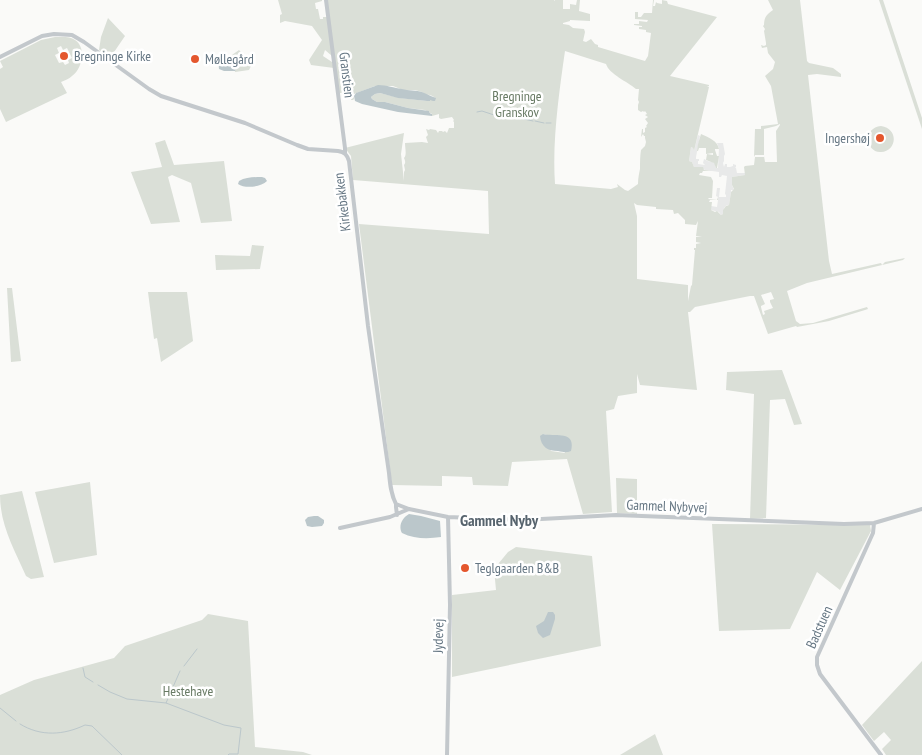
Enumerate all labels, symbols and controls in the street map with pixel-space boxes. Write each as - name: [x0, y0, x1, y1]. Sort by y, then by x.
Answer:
- place label: Bregninge Kirke: [74, 47, 151, 65]
- marker: Bregninge Kirke: [58, 50, 70, 62]
- place label: Møllegård: [205, 50, 254, 68]
- street label: Granstien: [335, 51, 359, 99]
- marker: Møllegård: [189, 53, 201, 65]
- park label: Bregninge Granskov: [492, 87, 542, 121]
- place label: Ingershøj: [825, 129, 870, 147]
- marker: Ingershøj: [874, 132, 886, 144]
- street label: Kirkebakken: [329, 172, 355, 232]
- street label: Gammel Nybyvej: [626, 496, 708, 516]
- district label: Gammel Nyby: [460, 510, 539, 530]
- place label: Teglgaarden B&B: [475, 559, 559, 577]
- marker: Teglgaarden B&B: [459, 562, 471, 574]
- street label: Badstuen: [802, 603, 836, 651]
- street label: Jydevej: [429, 619, 447, 654]
- park label: Hestehave: [163, 682, 213, 700]

